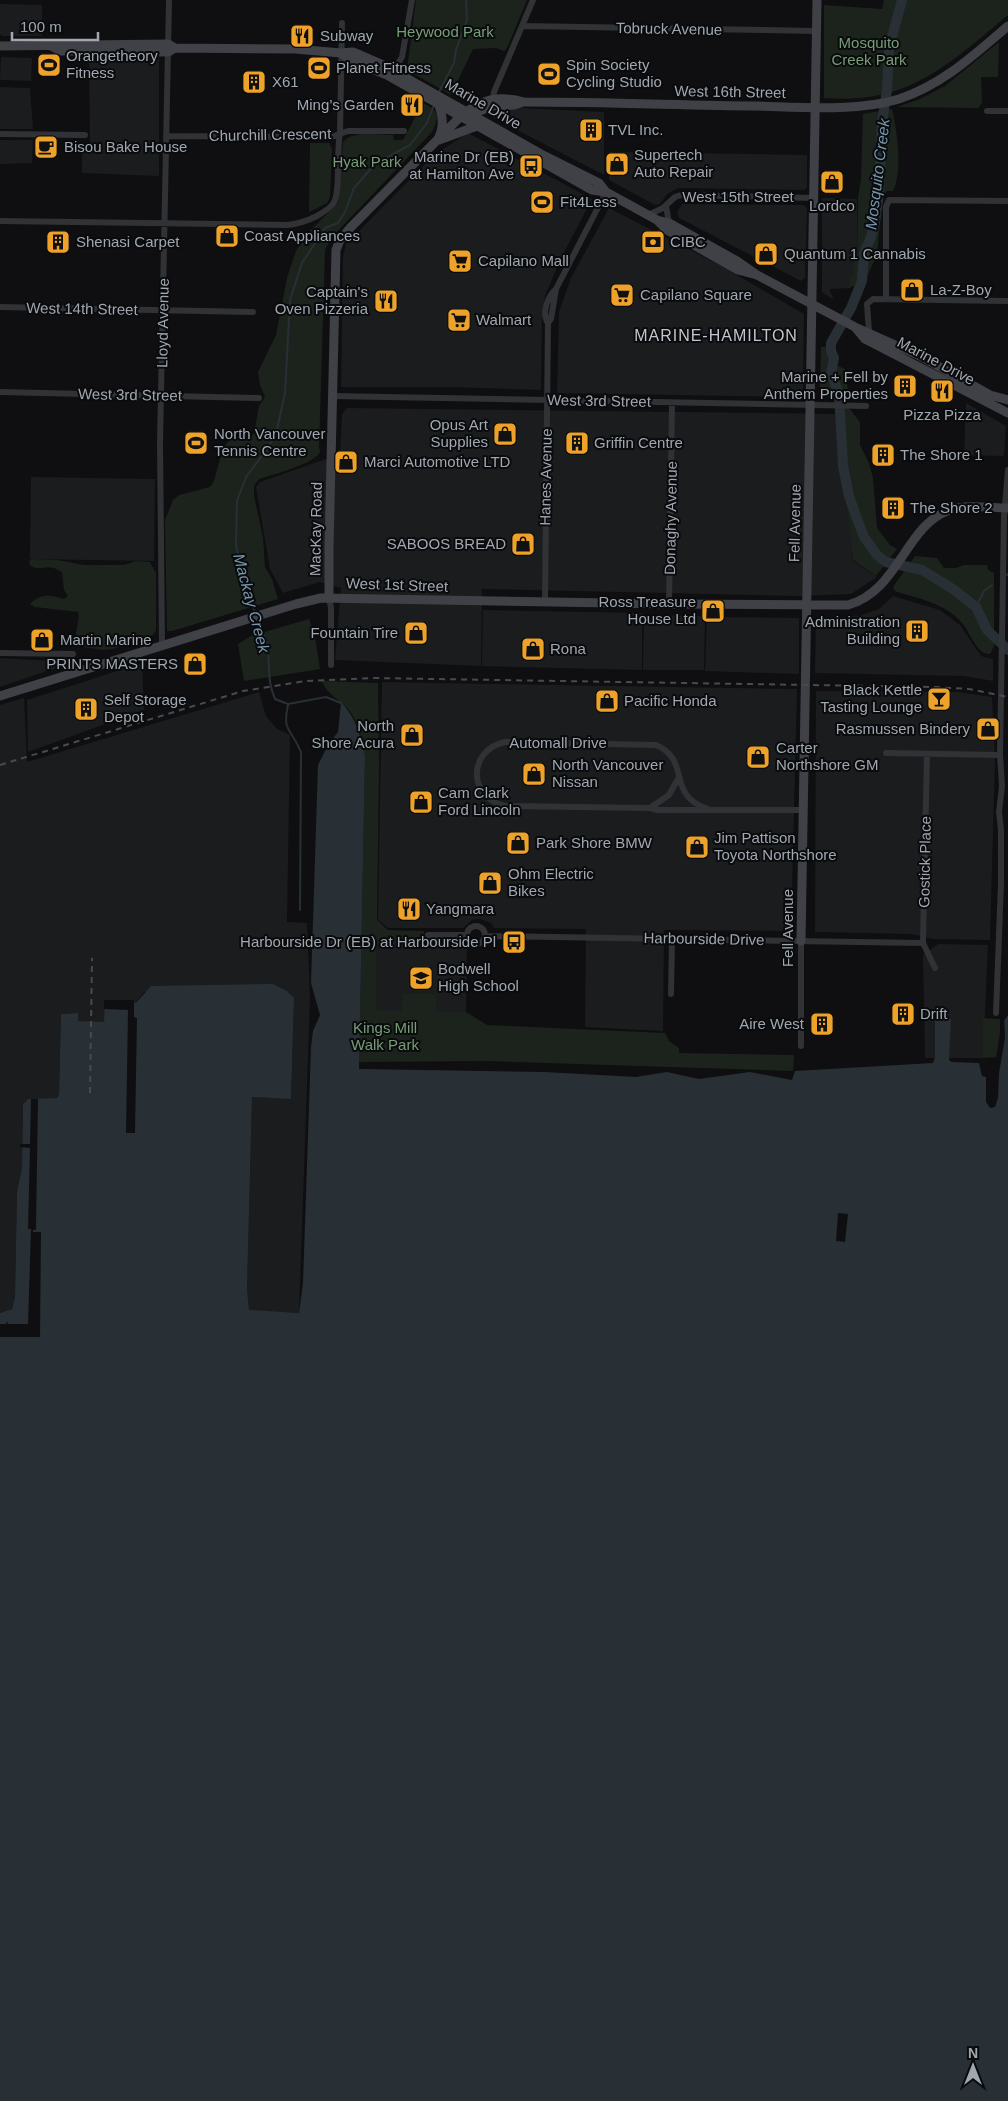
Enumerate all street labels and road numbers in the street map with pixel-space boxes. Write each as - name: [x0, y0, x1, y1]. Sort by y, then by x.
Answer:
- street label: Tobruck Avenue: [616, 19, 722, 38]
- street label: Marine Drive: [442, 75, 524, 132]
- street label: West 16th Street: [674, 82, 787, 101]
- street label: Churchill Crescent: [209, 125, 332, 144]
- street label: West 15th Street: [682, 188, 795, 205]
- street label: Lloyd Avenue: [153, 278, 172, 368]
- street label: West 14th Street: [26, 299, 139, 318]
- street label: Marine Drive: [895, 333, 978, 388]
- street label: West 3rd Street: [78, 385, 183, 404]
- street label: West 3rd Street: [547, 391, 652, 410]
- street label: Hanes Avenue: [536, 428, 555, 526]
- street label: Donaghy Avenue: [661, 461, 680, 575]
- street label: MacKay Road: [306, 482, 325, 576]
- street label: Fell Avenue: [785, 484, 804, 562]
- street label: West 1st Street: [346, 574, 449, 595]
- street label: Automall Drive: [509, 734, 607, 751]
- street label: Gostick Place: [915, 816, 934, 908]
- street label: Fell Avenue: [779, 889, 796, 967]
- street label: Harbourside Drive: [643, 929, 765, 948]

